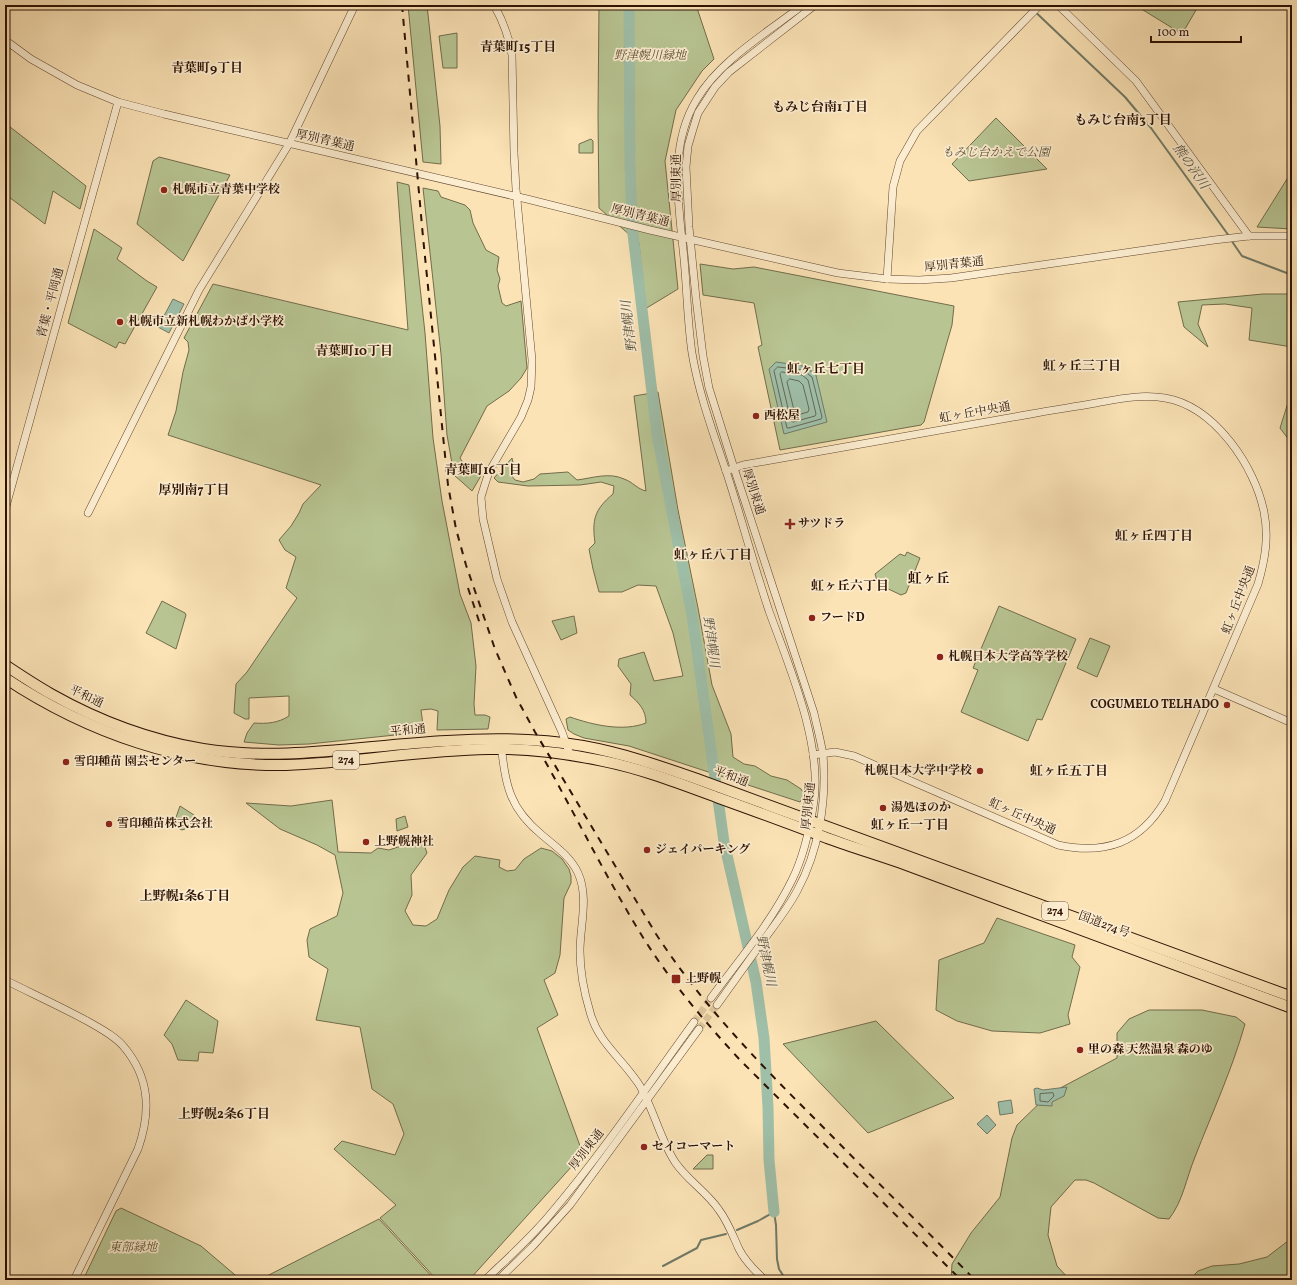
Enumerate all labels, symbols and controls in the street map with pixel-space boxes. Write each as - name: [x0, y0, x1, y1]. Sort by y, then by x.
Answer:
- scale bar: [1151, 18, 1241, 44]
- text: 100 m: [1157, 25, 1190, 41]
- district label: 青葉町15丁目: [480, 39, 556, 57]
- park label: 野津幌川緑地: [614, 48, 688, 64]
- district label: 青葉町9丁目: [171, 60, 243, 78]
- district label: もみじ台南1丁目: [772, 99, 868, 117]
- district label: もみじ台南3丁目: [1074, 112, 1172, 130]
- street label: 厚別青葉通: [294, 126, 356, 156]
- water label: 熊の沢川: [1168, 141, 1213, 195]
- park label: もみじ台かえで公園: [942, 145, 1052, 161]
- street label: 厚別東通: [669, 154, 685, 202]
- place label: 札幌市立青葉中学校: [172, 182, 280, 198]
- marker: 札幌市立青葉中学校: [159, 185, 169, 195]
- street label: 厚別青葉通: [609, 201, 671, 231]
- street label: 厚別青葉通: [923, 254, 985, 276]
- street label: 青葉・平岡通: [34, 266, 68, 340]
- water label: 野津幌川: [618, 297, 642, 353]
- place label: 札幌市立新札幌わかば小学校: [128, 314, 284, 330]
- marker: 札幌市立新札幌わかば小学校: [115, 317, 125, 327]
- district label: 青葉町10丁目: [315, 343, 393, 361]
- district label: 虹ヶ丘三丁目: [1043, 358, 1121, 376]
- district label: 虹ヶ丘七丁目: [787, 361, 865, 379]
- street label: 虹ヶ丘中央通: [938, 399, 1012, 427]
- place label: 西松屋: [764, 408, 800, 424]
- marker: 西松屋: [751, 411, 761, 421]
- district label: 青葉町16丁目: [444, 462, 522, 480]
- street label: 厚別東通: [738, 467, 768, 517]
- district label: 厚別南7丁目: [158, 482, 230, 500]
- place label: サツドラ: [798, 516, 845, 532]
- marker: サツドラ: [785, 519, 795, 529]
- district label: 虹ヶ丘四丁目: [1115, 528, 1193, 546]
- district label: 虹ヶ丘八丁目: [674, 547, 752, 565]
- street label: 虹ヶ丘中央通: [1219, 564, 1259, 636]
- district label: 虹ヶ丘: [908, 570, 950, 589]
- district label: 虹ヶ丘六丁目: [811, 578, 889, 596]
- place label: フードD: [820, 610, 865, 626]
- marker: フードD: [807, 613, 817, 623]
- water label: 野津幌川: [697, 615, 723, 671]
- place label: 札幌日本大学高等学校: [948, 649, 1068, 665]
- marker: 札幌日本大学高等学校: [935, 652, 945, 662]
- street label: 平和通: [66, 682, 106, 712]
- place label: COGUMELO TELHADO: [1090, 697, 1219, 713]
- marker: COGUMELO TELHADO: [1222, 700, 1232, 710]
- street label: 平和通: [389, 721, 427, 741]
- road number: 274: [333, 751, 359, 769]
- place label: 雪印種苗 園芸センター: [74, 754, 196, 770]
- marker: 雪印種苗 園芸センター: [61, 757, 71, 767]
- street label: 平和通: [711, 763, 751, 791]
- place label: 札幌日本大学中学校: [864, 763, 972, 779]
- district label: 虹ヶ丘五丁目: [1030, 763, 1108, 781]
- marker: 札幌日本大学中学校: [975, 766, 985, 776]
- street label: 厚別東通: [799, 781, 819, 831]
- street label: 虹ヶ丘中央通: [986, 795, 1058, 839]
- place label: 湯処ほのか: [891, 800, 951, 816]
- marker: 湯処ほのか: [878, 803, 888, 813]
- place label: 雪印種苗株式会社: [117, 816, 213, 832]
- district label: 虹ヶ丘一丁目: [871, 817, 949, 835]
- marker: 雪印種苗株式会社: [104, 819, 114, 829]
- place label: 上野幌神社: [374, 834, 434, 850]
- marker: 上野幌神社: [361, 837, 371, 847]
- place label: ジェイパーキング: [655, 842, 750, 858]
- marker: ジェイパーキング: [642, 845, 652, 855]
- district label: 上野幌1条6丁目: [140, 888, 230, 906]
- road number: 274: [1042, 902, 1068, 920]
- street label: 国道274号: [1076, 908, 1132, 942]
- water label: 野津幌川: [751, 934, 780, 990]
- place label: 上野幌: [685, 971, 721, 987]
- marker: 上野幌: [670, 973, 682, 985]
- place label: 里の森 天然温泉 森のゆ: [1088, 1042, 1213, 1058]
- marker: 里の森 天然温泉 森のゆ: [1075, 1045, 1085, 1055]
- district label: 上野幌2条6丁目: [178, 1106, 270, 1124]
- street label: 厚別東通: [566, 1126, 608, 1174]
- place label: セイコーマート: [652, 1139, 735, 1155]
- marker: セイコーマート: [639, 1142, 649, 1152]
- park label: 東部緑地: [109, 1240, 159, 1256]

